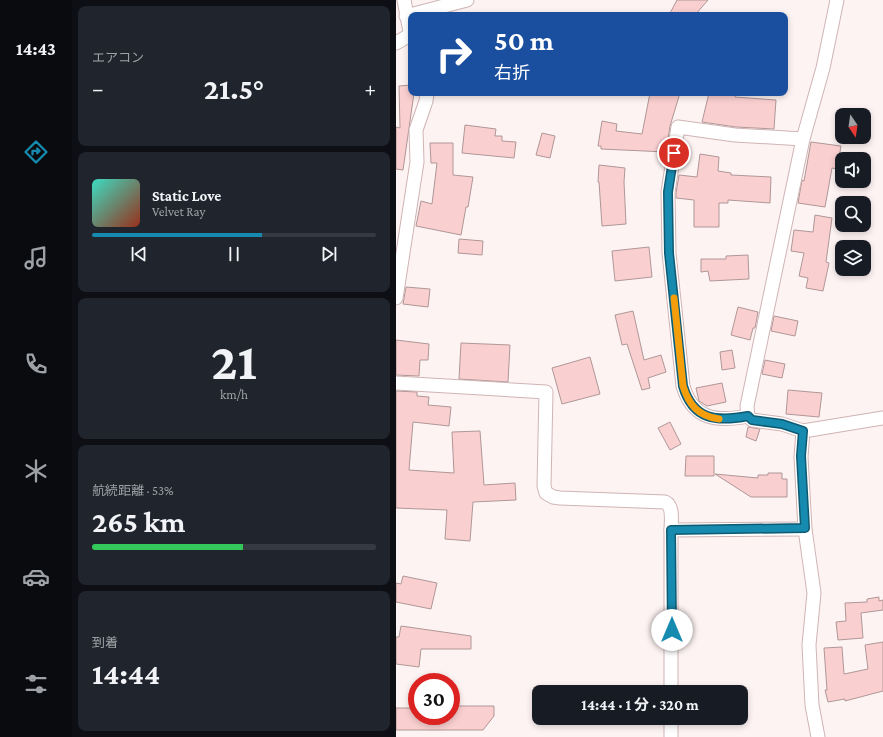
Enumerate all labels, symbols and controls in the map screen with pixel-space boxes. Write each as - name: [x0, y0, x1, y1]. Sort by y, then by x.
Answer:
- text: 50 m: [494, 25, 554, 56]
- icon: right: [428, 28, 480, 80]
- text: 14:43: [16, 39, 56, 59]
- text: エアコン: [92, 50, 144, 65]
- text: 右折: [494, 63, 530, 83]
- text: 21.5°: [204, 72, 264, 105]
- text: −: [92, 76, 104, 101]
- text: +: [364, 76, 376, 101]
- north arrow: [835, 108, 871, 144]
- map controls: [835, 108, 871, 276]
- pin: [657, 136, 691, 170]
- icon: directions: [22, 138, 50, 166]
- icon: arrive: [663, 142, 685, 164]
- button: sound: [835, 152, 871, 188]
- text: Static Love: [152, 188, 221, 204]
- button: search: [835, 196, 871, 232]
- text: Velvet Ray: [152, 204, 205, 219]
- button: layers: [835, 240, 871, 276]
- icon: previous: [128, 243, 150, 265]
- icon: pause: [223, 243, 245, 265]
- icon: next: [318, 243, 340, 265]
- icon: music: [22, 244, 50, 272]
- text: 21: [211, 332, 257, 390]
- icon: phone: [22, 350, 50, 378]
- text: km/h: [220, 387, 248, 402]
- icon: climate: [22, 457, 50, 485]
- text: 航続距離 · 53%: [92, 483, 174, 498]
- text: 265 km: [92, 505, 185, 538]
- icon: car: [22, 563, 50, 591]
- position arrow: [651, 609, 693, 651]
- text: 到着: [92, 635, 118, 650]
- text: 14:44: [92, 657, 160, 690]
- icon: filters: [22, 670, 50, 698]
- speed limit sign: 30: [408, 673, 460, 725]
- text: 14:44 · 1 分 · 320 m: [581, 697, 699, 713]

